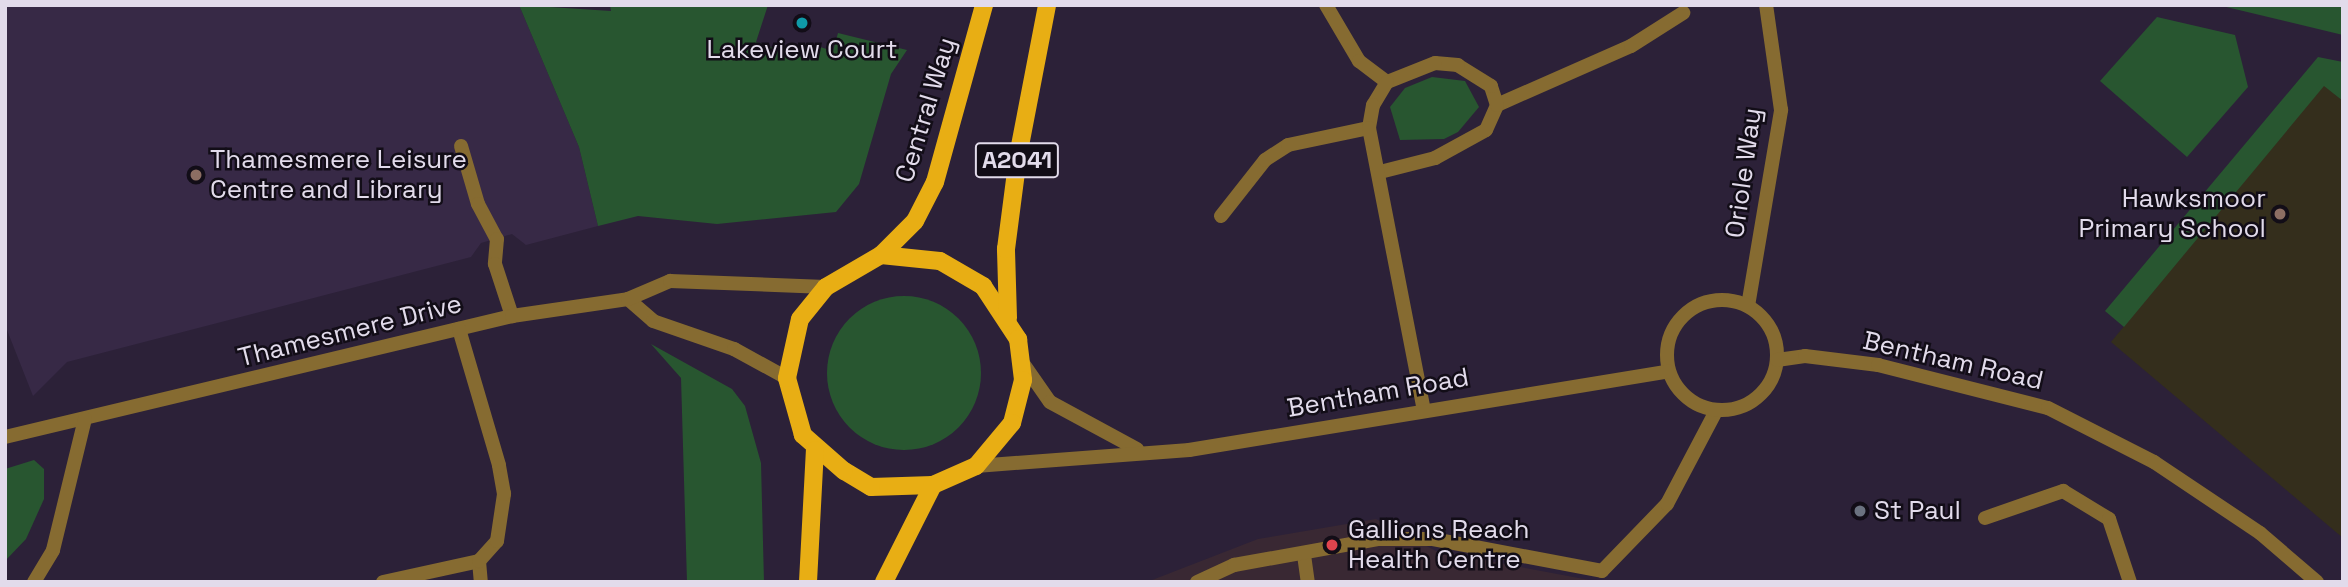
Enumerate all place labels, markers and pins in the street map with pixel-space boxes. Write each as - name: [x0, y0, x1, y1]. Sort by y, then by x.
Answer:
- marker: Lakeview Court: [794, 15, 810, 31]
- place label: Lakeview Court: [707, 34, 897, 66]
- place label: Thamesmere Leisure Centre and Library: [210, 144, 467, 206]
- marker: Thamesmere Leisure Centre and Library: [188, 167, 204, 183]
- place label: Hawksmoor Primary School: [2079, 183, 2266, 244]
- marker: Hawksmoor Primary School: [2272, 206, 2288, 222]
- place label: St Paul: [1874, 495, 1961, 527]
- marker: St Paul: [1852, 503, 1868, 519]
- place label: Gallions Reach Health Centre: [1348, 514, 1529, 576]
- marker: Gallions Reach Health Centre: [1322, 535, 1342, 555]

